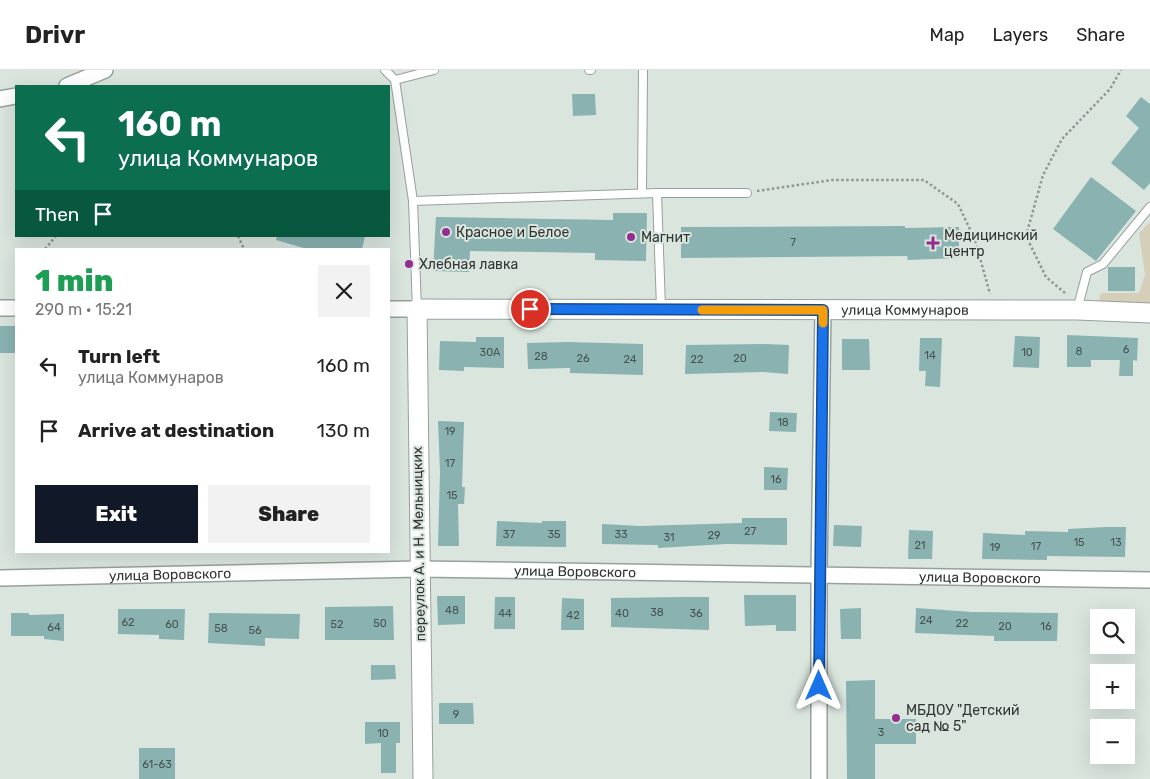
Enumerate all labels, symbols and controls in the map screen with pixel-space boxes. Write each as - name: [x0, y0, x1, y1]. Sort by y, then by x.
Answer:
- text: Drivr: [25, 21, 85, 49]
- text: Map: [930, 24, 965, 46]
- text: Layers: [993, 24, 1048, 46]
- text: Share: [1076, 24, 1125, 46]
- text: 160 m: [118, 103, 222, 145]
- icon: left: [35, 105, 100, 170]
- text: улица Коммунаров: [118, 145, 318, 172]
- icon: arrive: [89, 200, 117, 228]
- text: Then: [35, 203, 79, 226]
- place label: Красное и Белое: [456, 224, 569, 241]
- marker: Красное и Белое: [440, 226, 452, 238]
- place label: Медицинский центр: [944, 227, 1038, 260]
- place label: Магнит: [641, 229, 690, 246]
- marker: Магнит: [625, 231, 637, 243]
- house number: 7: [790, 236, 796, 249]
- marker: Медицинский центр: [926, 236, 940, 250]
- place label: Хлебная лавка: [419, 256, 518, 273]
- marker: Хлебная лавка: [403, 258, 415, 270]
- text: 1 min: [35, 263, 113, 299]
- button: close: [318, 265, 370, 317]
- pin: [509, 288, 551, 330]
- icon: arrive: [516, 295, 544, 323]
- text: 290 m · 15:21: [35, 300, 132, 319]
- street label: улица Коммунаров: [841, 301, 969, 318]
- house number: 6: [1123, 343, 1130, 356]
- text: Turn left: [78, 345, 160, 368]
- house number: 8: [1076, 345, 1083, 358]
- house number: 30А: [480, 346, 501, 359]
- house number: 10: [1021, 346, 1033, 359]
- house number: 14: [924, 349, 936, 362]
- house number: 28: [534, 350, 548, 363]
- icon: left: [35, 352, 63, 380]
- house number: 26: [576, 352, 590, 365]
- house number: 20: [733, 352, 747, 365]
- house number: 24: [623, 353, 637, 366]
- house number: 22: [691, 353, 703, 366]
- text: 160 m: [317, 354, 370, 377]
- text: улица Коммунаров: [78, 368, 224, 387]
- house number: 18: [777, 416, 789, 429]
- icon: arrive: [35, 417, 63, 445]
- text: Arrive at destination: [78, 419, 274, 442]
- text: 130 m: [317, 419, 370, 442]
- house number: 19: [444, 425, 456, 438]
- street label: переулок А. и Н. Мельницких: [409, 446, 429, 642]
- house number: 17: [445, 457, 456, 470]
- house number: 16: [770, 473, 782, 486]
- button: Exit: [35, 485, 198, 543]
- button: Share: [208, 485, 370, 543]
- house number: 15: [446, 489, 458, 502]
- house number: 27: [744, 525, 756, 538]
- house number: 37: [503, 528, 515, 541]
- house number: 35: [547, 528, 561, 541]
- house number: 33: [614, 528, 628, 541]
- house number: 29: [708, 529, 720, 542]
- house number: 31: [663, 531, 675, 544]
- house number: 15: [1073, 536, 1085, 549]
- house number: 13: [1110, 536, 1122, 549]
- house number: 21: [914, 539, 926, 552]
- house number: 17: [1031, 540, 1042, 553]
- house number: 19: [989, 541, 1001, 554]
- street label: улица Воровского: [514, 562, 636, 581]
- street label: улица Воровского: [109, 565, 231, 584]
- street label: улица Воровского: [919, 568, 1041, 587]
- house number: 48: [445, 604, 459, 617]
- house number: 38: [650, 606, 664, 619]
- house number: 44: [498, 607, 512, 620]
- house number: 40: [615, 607, 629, 620]
- house number: 36: [689, 607, 703, 620]
- house number: 42: [566, 609, 580, 622]
- map controls: [1090, 609, 1135, 764]
- button: search: [1090, 609, 1135, 654]
- house number: 24: [919, 614, 933, 627]
- house number: 62: [121, 616, 135, 629]
- house number: 50: [373, 617, 387, 630]
- house number: 22: [956, 617, 968, 630]
- house number: 60: [165, 618, 179, 631]
- house number: 52: [331, 618, 344, 631]
- house number: 20: [998, 620, 1012, 633]
- house number: 16: [1040, 620, 1052, 633]
- house number: 64: [47, 621, 61, 634]
- house number: 58: [214, 622, 228, 635]
- house number: 56: [248, 624, 262, 637]
- position arrow: [792, 659, 844, 711]
- button: +: [1090, 664, 1135, 709]
- place label: МБДОУ "Детский сад № 5": [906, 702, 1019, 735]
- house number: 9: [453, 708, 459, 721]
- marker: МБДОУ "Детский сад № 5": [890, 712, 902, 724]
- button: −: [1090, 719, 1135, 764]
- house number: 3: [878, 726, 885, 739]
- house number: 10: [377, 727, 389, 740]
- house number: 61-63: [142, 758, 172, 771]

